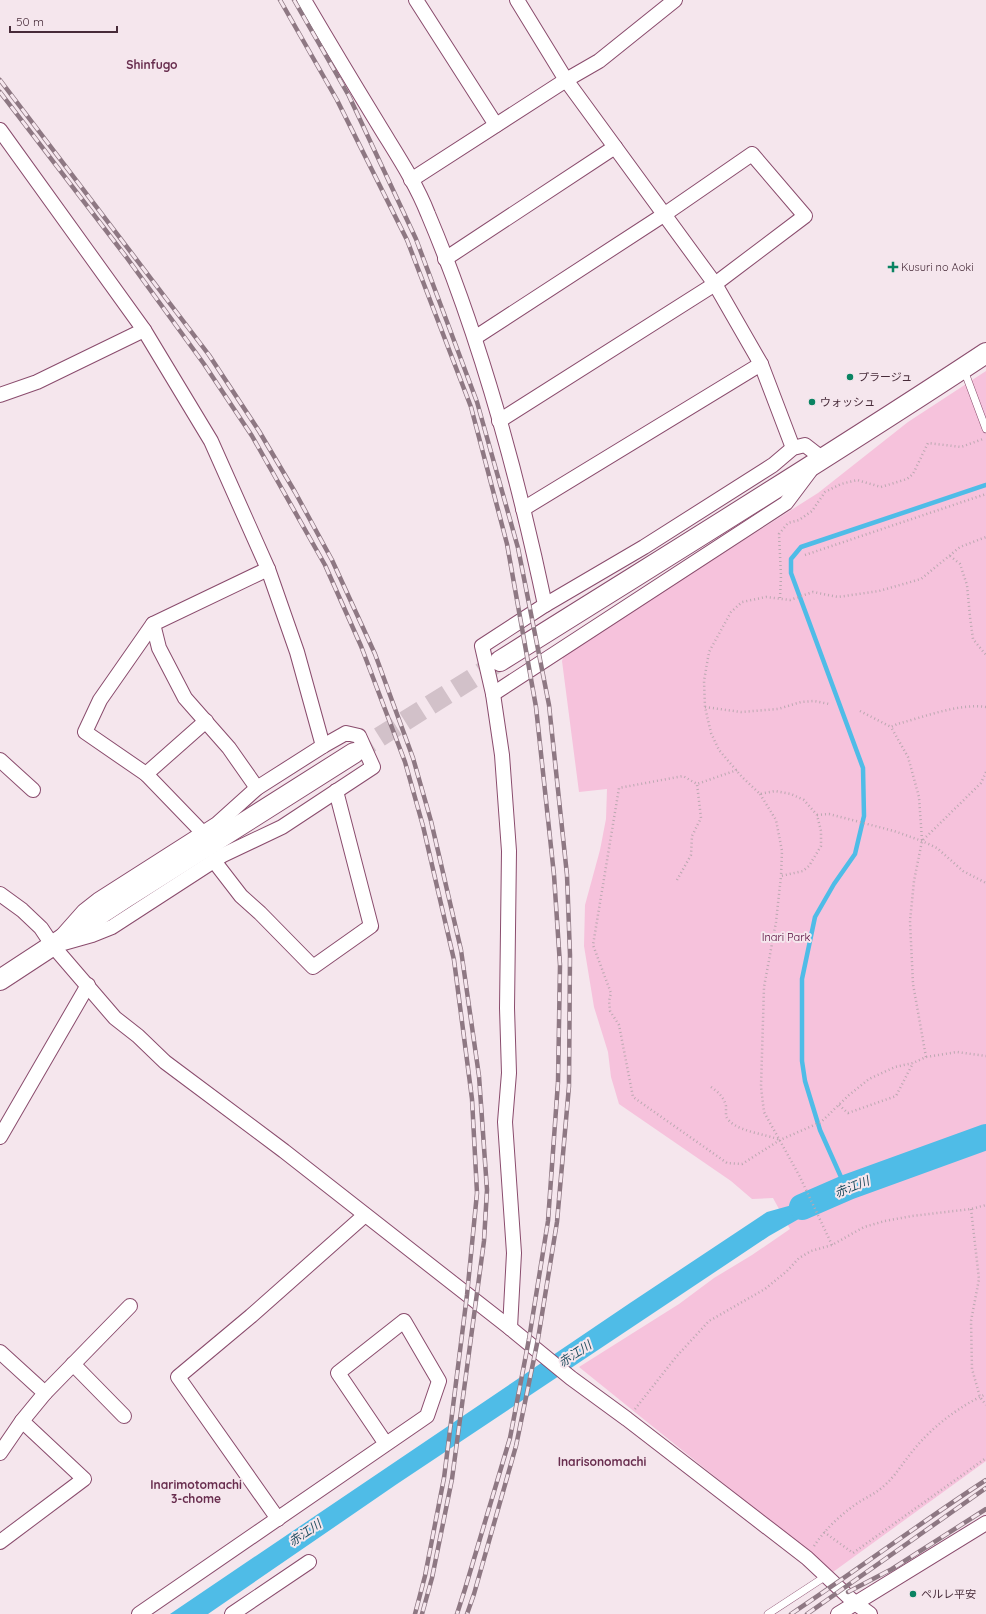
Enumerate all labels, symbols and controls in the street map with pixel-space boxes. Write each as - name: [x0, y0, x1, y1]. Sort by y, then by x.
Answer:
- scale bar: [10, 8, 117, 34]
- text: 50 m: [16, 14, 44, 29]
- district label: Shinfugo: [126, 57, 178, 72]
- place label: Kusuri no Aoki: [901, 260, 974, 274]
- marker: Kusuri no Aoki: [888, 262, 898, 272]
- place label: プラージュ: [858, 370, 912, 384]
- marker: プラージュ: [845, 372, 855, 382]
- place label: ウォッシュ: [820, 395, 875, 409]
- marker: ウォッシュ: [807, 397, 817, 407]
- park label: Inari Park: [762, 930, 810, 944]
- water label: 赤江川: [832, 1172, 873, 1200]
- water label: 赤江川: [556, 1336, 596, 1370]
- district label: Inarisonomachi: [558, 1454, 646, 1469]
- district label: Inarimotomachi 3-chome: [150, 1477, 242, 1506]
- water label: 赤江川: [286, 1515, 325, 1549]
- place label: ペルレ平安: [921, 1587, 976, 1601]
- marker: ペルレ平安: [908, 1589, 918, 1599]

